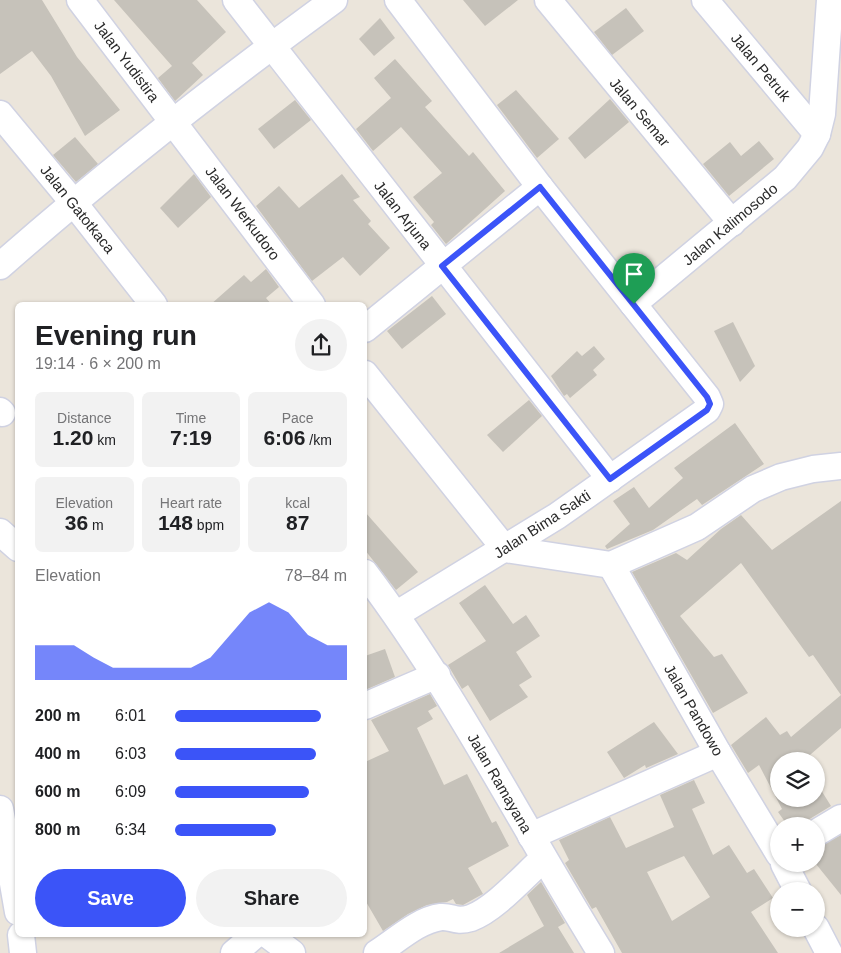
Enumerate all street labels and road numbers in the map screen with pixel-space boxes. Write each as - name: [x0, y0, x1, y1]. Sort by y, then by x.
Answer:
- street label: Jalan Yudistira: [91, 17, 163, 105]
- street label: Jalan Petruk: [728, 30, 795, 105]
- street label: Jalan Semar: [606, 74, 674, 150]
- street label: Jalan Gatotkaca: [37, 162, 119, 257]
- street label: Jalan Werkudoro: [202, 163, 284, 263]
- street label: Jalan Arjuna: [371, 177, 436, 253]
- street label: Jalan Kalimosodo: [679, 179, 781, 269]
- street label: Jalan Bima Sakti: [491, 486, 593, 562]
- street label: Jalan Pandowo: [661, 661, 727, 759]
- street label: Jalan Ramayana: [464, 730, 536, 837]

